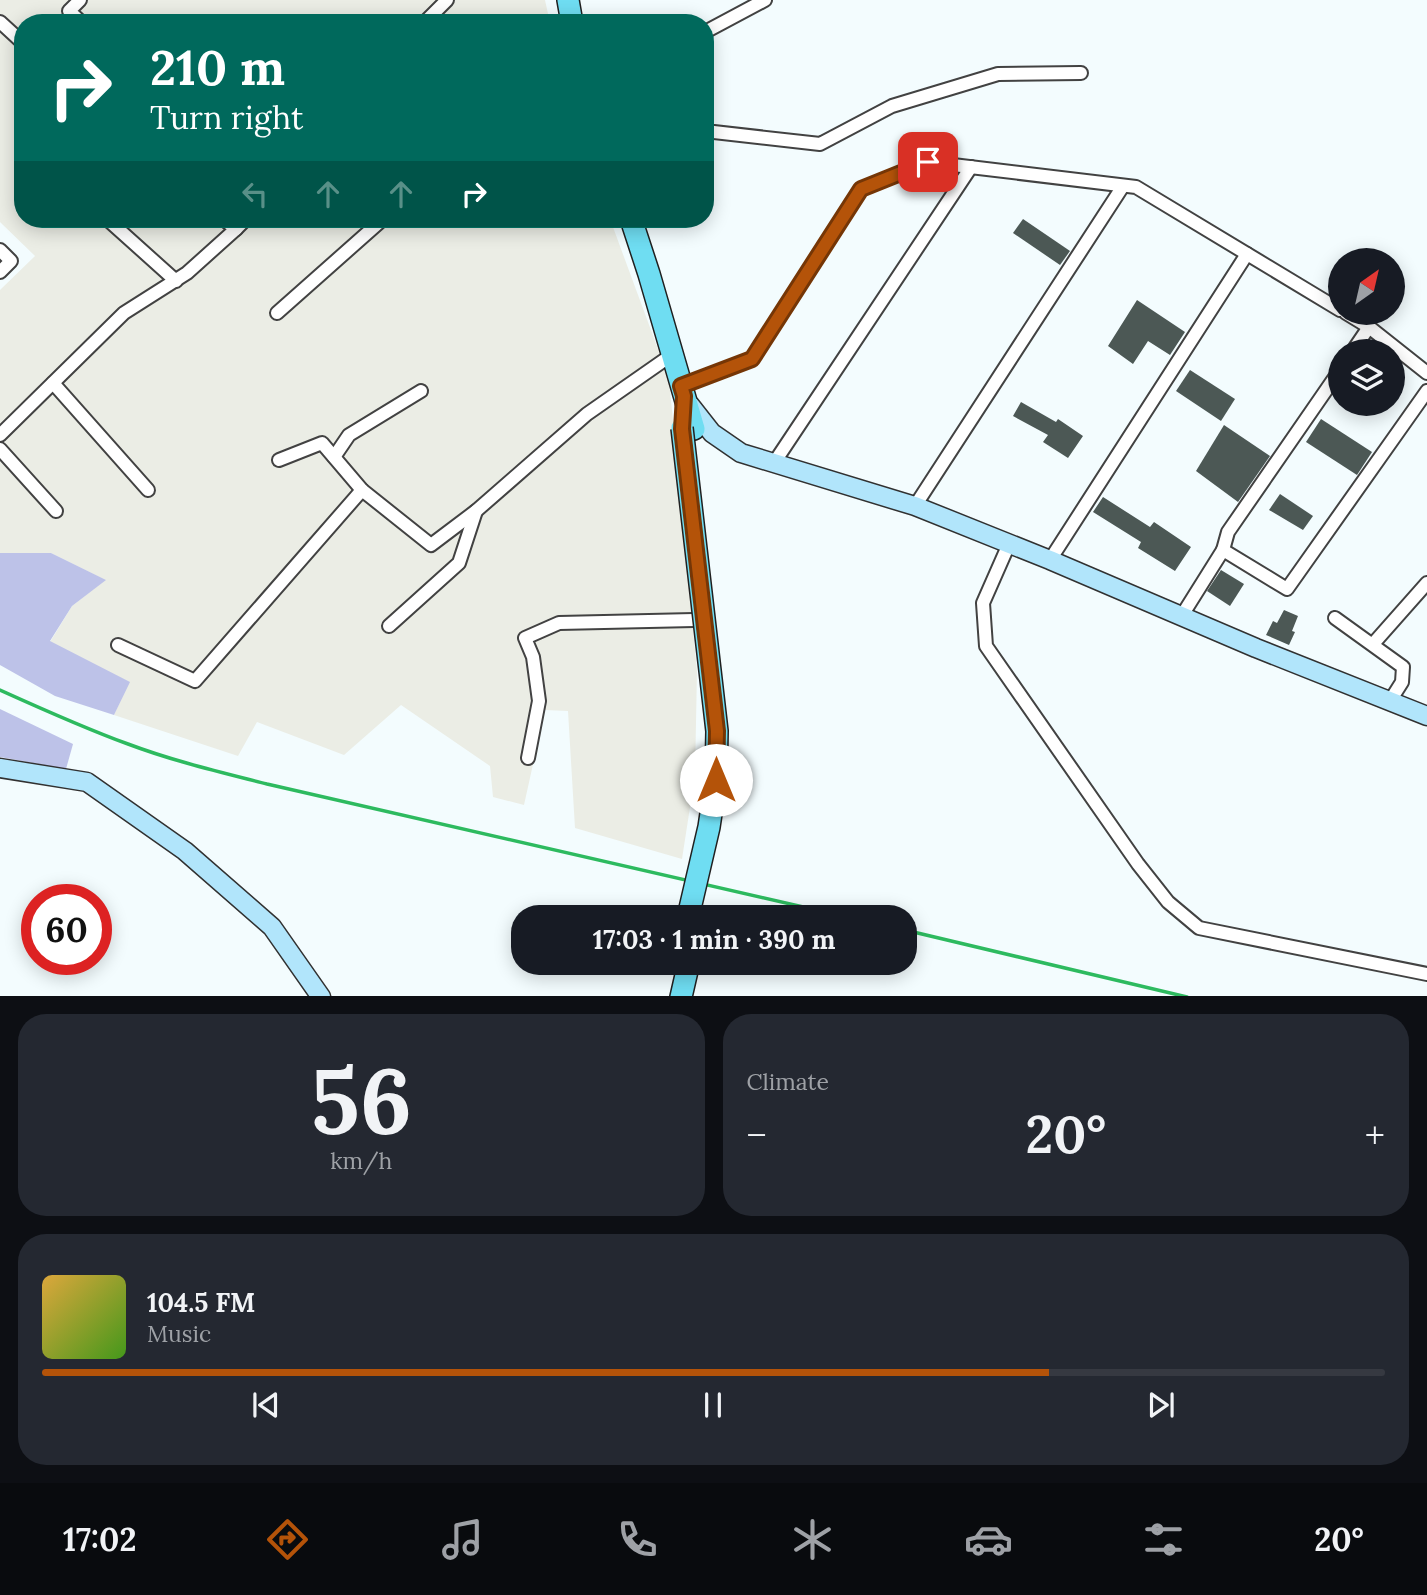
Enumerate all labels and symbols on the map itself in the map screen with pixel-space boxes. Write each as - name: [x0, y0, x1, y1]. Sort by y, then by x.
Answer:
- pin: [898, 132, 958, 192]
- north arrow: [1328, 248, 1405, 326]
- position arrow: [679, 743, 753, 817]
- speed limit sign: 60: [21, 884, 112, 975]

